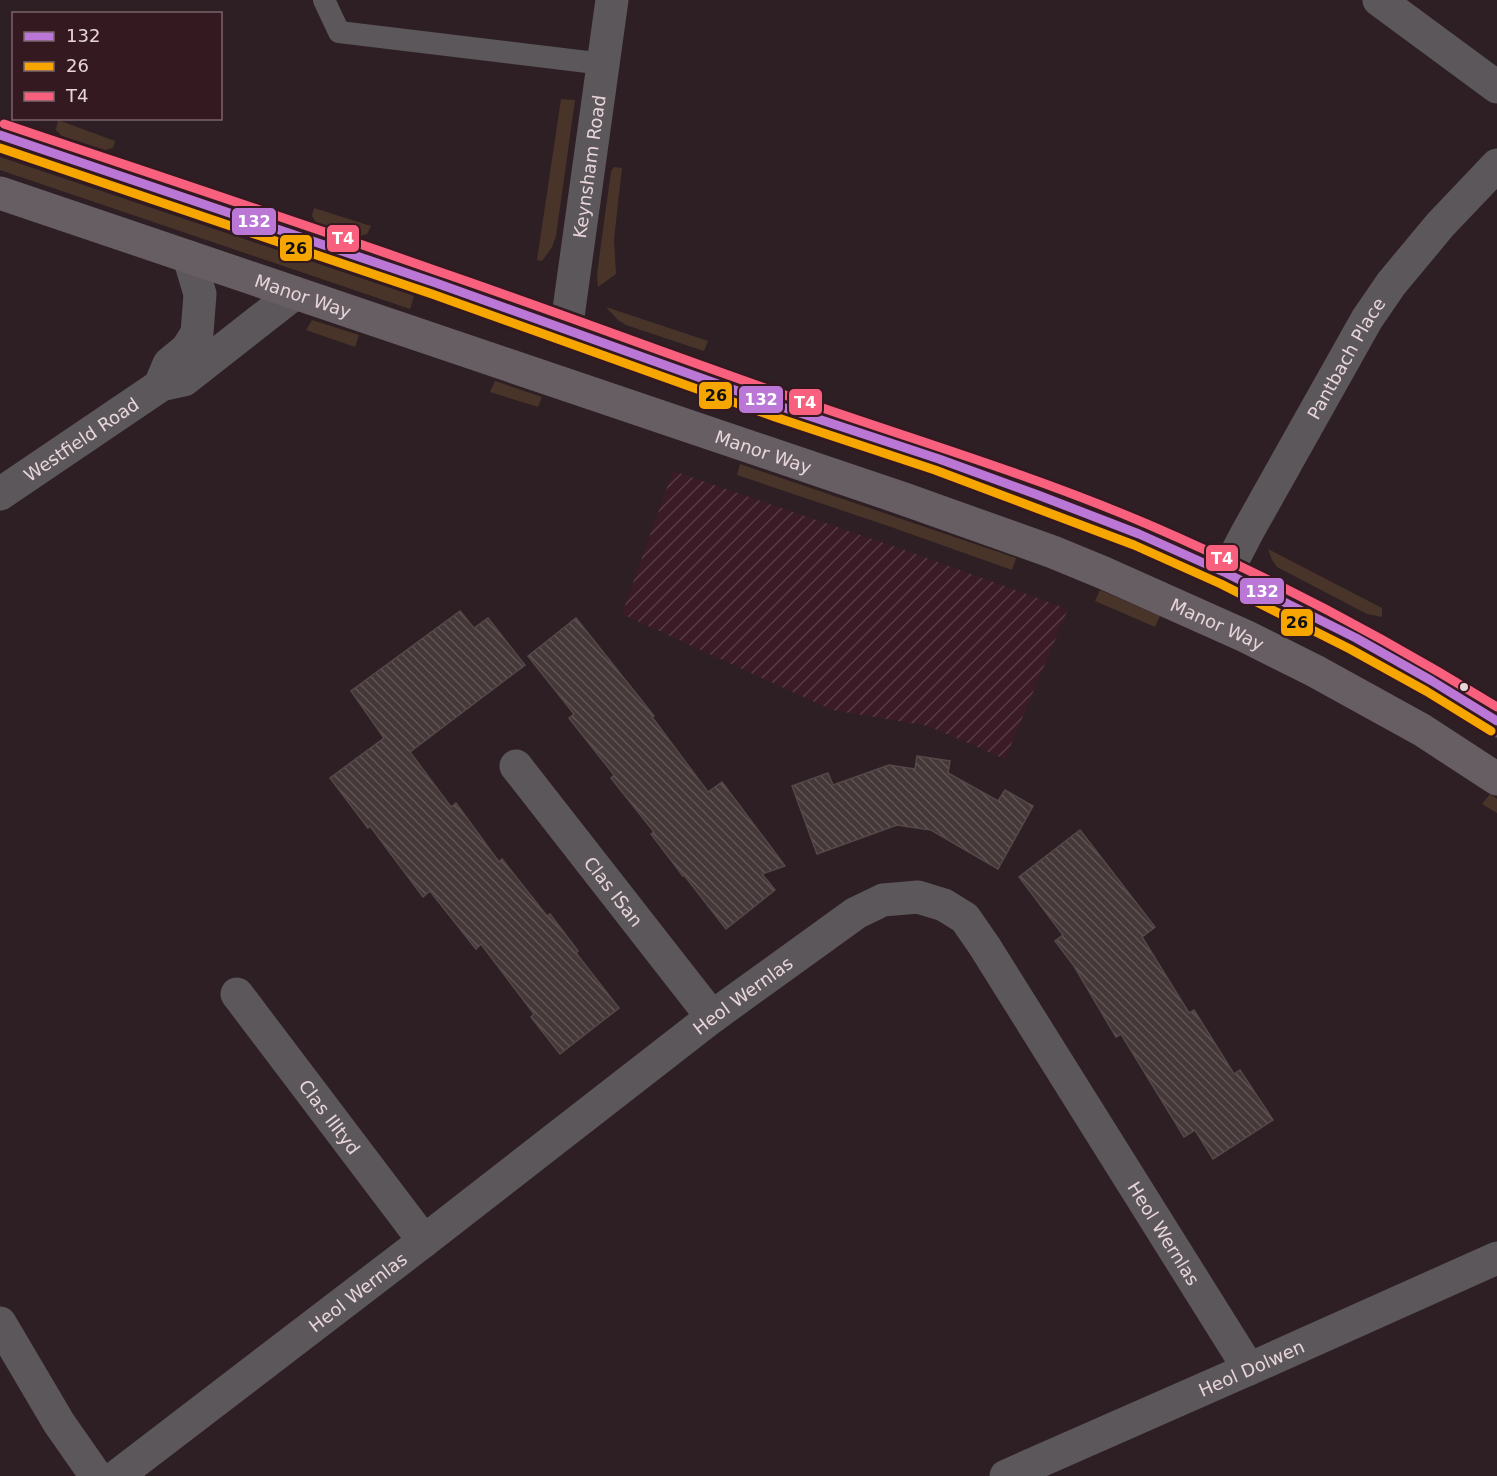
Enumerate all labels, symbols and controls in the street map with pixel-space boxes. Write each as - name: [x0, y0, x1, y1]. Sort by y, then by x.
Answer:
- legend: [12, 12, 222, 120]
- text: 132: [66, 25, 100, 46]
- text: 26: [66, 55, 89, 76]
- text: T4: [65, 85, 88, 106]
- street label: Keynsham Road: [569, 94, 609, 240]
- line badge: 132: [231, 207, 277, 236]
- text: 132: [237, 212, 271, 231]
- line badge: T4: [326, 224, 360, 253]
- text: T4: [332, 229, 354, 248]
- line badge: 26: [279, 234, 313, 262]
- text: 26: [285, 239, 307, 258]
- street label: Manor Way: [252, 270, 354, 322]
- street label: Pantbach Place: [1303, 293, 1389, 423]
- line badge: 26: [698, 381, 733, 410]
- line badge: 132: [738, 385, 784, 414]
- text: 26: [705, 386, 727, 405]
- line badge: T4: [788, 388, 823, 416]
- text: 132: [744, 390, 778, 409]
- street label: Westfield Road: [20, 393, 143, 485]
- text: T4: [794, 393, 816, 412]
- street label: Manor Way: [712, 425, 815, 478]
- line badge: T4: [1205, 544, 1239, 572]
- text: T4: [1211, 549, 1233, 568]
- line badge: 132: [1239, 577, 1285, 605]
- text: 132: [1245, 582, 1279, 601]
- street label: Manor Way: [1167, 594, 1268, 655]
- line badge: 26: [1280, 608, 1314, 637]
- text: 26: [1286, 613, 1308, 632]
- unlabelled marker: [1458, 681, 1470, 693]
- street label: Clas ISan: [580, 852, 648, 930]
- street label: Heol Wernlas: [689, 952, 796, 1039]
- street label: Clas Illtyd: [295, 1075, 365, 1158]
- street label: Heol Wernlas: [1124, 1178, 1204, 1289]
- street label: Heol Wernlas: [304, 1248, 411, 1336]
- street label: Heol Dolwen: [1195, 1335, 1307, 1400]

